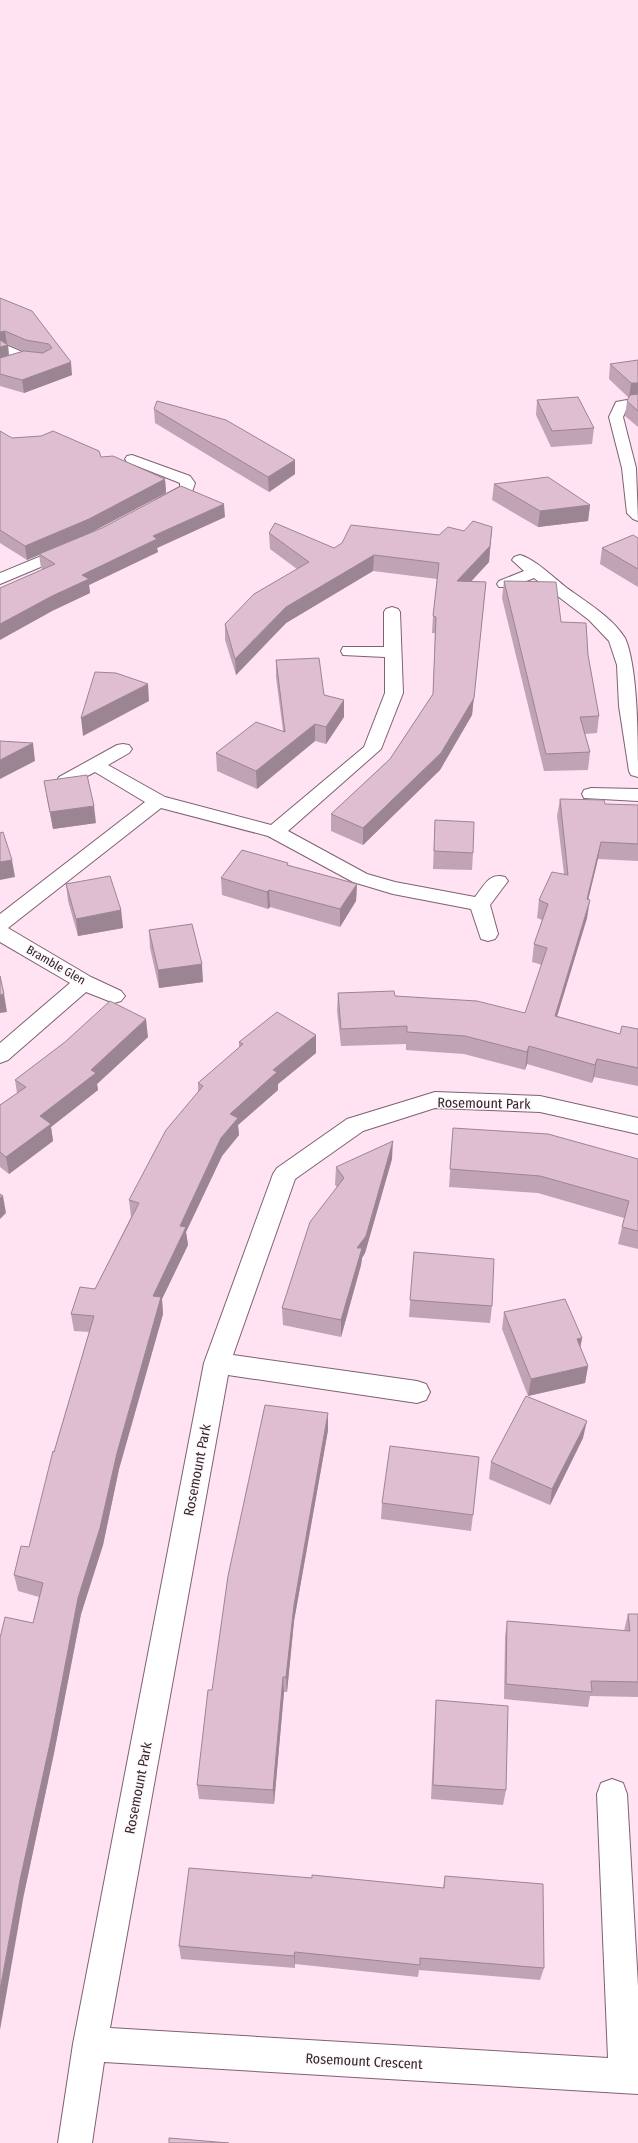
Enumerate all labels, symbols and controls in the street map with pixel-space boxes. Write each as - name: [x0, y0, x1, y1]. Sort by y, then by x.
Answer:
- street label: Bramble Glen: [24, 942, 88, 988]
- street label: Rosemount Park: [437, 1094, 531, 1113]
- street label: Rosemount Park: [180, 1422, 215, 1517]
- street label: Rosemount Park: [121, 1740, 156, 1835]
- street label: Rosemount Crescent: [305, 2050, 423, 2073]

